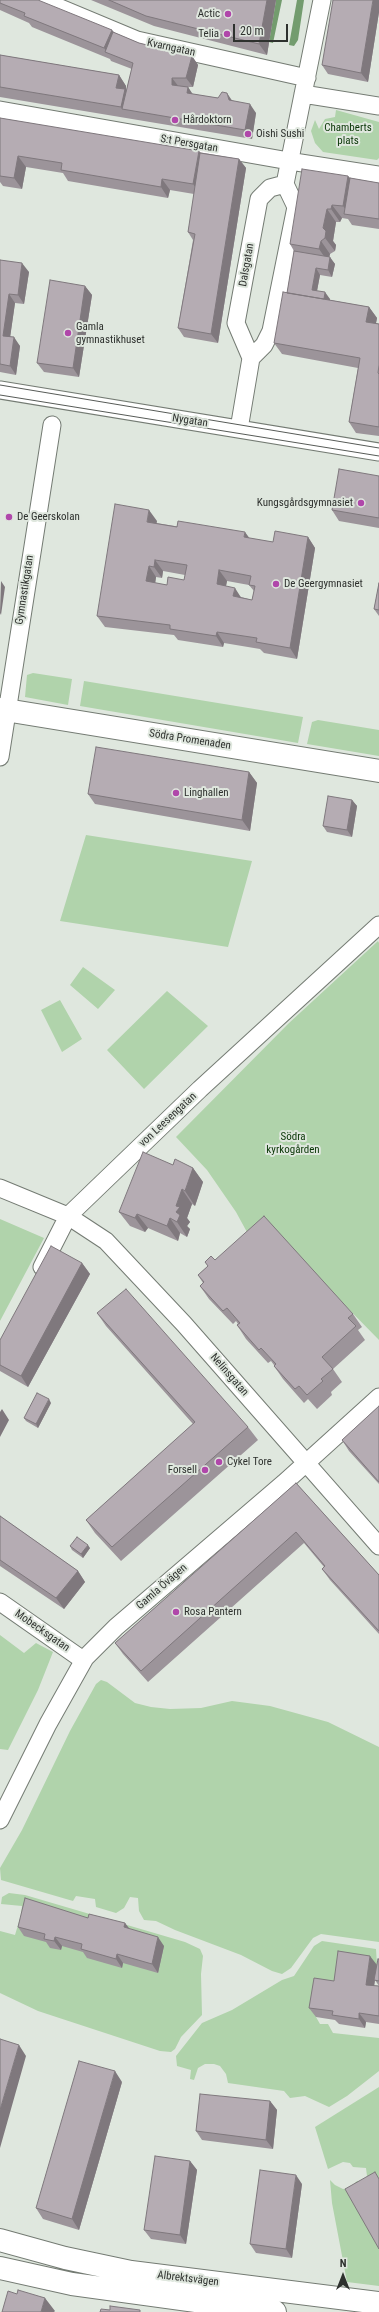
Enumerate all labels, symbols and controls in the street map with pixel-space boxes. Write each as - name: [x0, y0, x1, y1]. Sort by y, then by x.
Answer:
- place label: Actic: [198, 7, 220, 21]
- marker: Actic: [223, 9, 233, 19]
- scale bar: [235, 16, 290, 42]
- text: 20 m: [240, 24, 264, 38]
- place label: Telia: [198, 27, 219, 41]
- marker: Telia: [222, 29, 232, 39]
- street label: Kvarngatan: [146, 36, 196, 60]
- place label: Hårdoktorn: [183, 113, 232, 127]
- marker: Hårdoktorn: [170, 115, 180, 125]
- park label: Chamberts plats: [324, 121, 372, 147]
- place label: Oishi Sushi: [256, 127, 304, 141]
- marker: Oishi Sushi: [243, 129, 253, 139]
- street label: S:t Persgatan: [159, 132, 219, 156]
- street label: Dalsgatan: [237, 242, 257, 288]
- place label: Gamla gymnastikhuset: [76, 320, 145, 346]
- marker: Gamla gymnastikhuset: [63, 328, 73, 338]
- street label: Nygatan: [171, 412, 209, 430]
- place label: Kungsgårdsgymnasiet: [257, 496, 353, 510]
- marker: Kungsgårdsgymnasiet: [356, 498, 366, 508]
- place label: De Geerskolan: [17, 510, 80, 524]
- marker: De Geerskolan: [4, 512, 14, 522]
- street label: Gymnastikgatan: [13, 554, 37, 626]
- place label: De Geergymnasiet: [284, 577, 363, 591]
- marker: De Geergymnasiet: [271, 579, 281, 589]
- street label: Södra Promenaden: [148, 727, 232, 753]
- place label: Linghallen: [184, 786, 229, 800]
- marker: Linghallen: [171, 788, 181, 798]
- street label: von Leesengatan: [137, 1090, 199, 1150]
- park label: Södra kyrkogården: [266, 1130, 320, 1156]
- street label: Nelinsgatan: [207, 1351, 251, 1399]
- place label: Cykel Tore: [227, 1455, 272, 1469]
- marker: Cykel Tore: [214, 1457, 224, 1467]
- place label: Forsell: [168, 1463, 197, 1477]
- marker: Forsell: [200, 1465, 210, 1475]
- street label: Gamla Övägen: [134, 1561, 190, 1613]
- place label: Rosa Pantern: [184, 1605, 242, 1619]
- street label: Mobecksgatan: [12, 1607, 72, 1655]
- marker: Rosa Pantern: [171, 1607, 181, 1617]
- north arrow: [323, 2256, 363, 2296]
- text: N: [340, 2257, 346, 2270]
- street label: Albrektsvägen: [157, 2269, 219, 2289]

